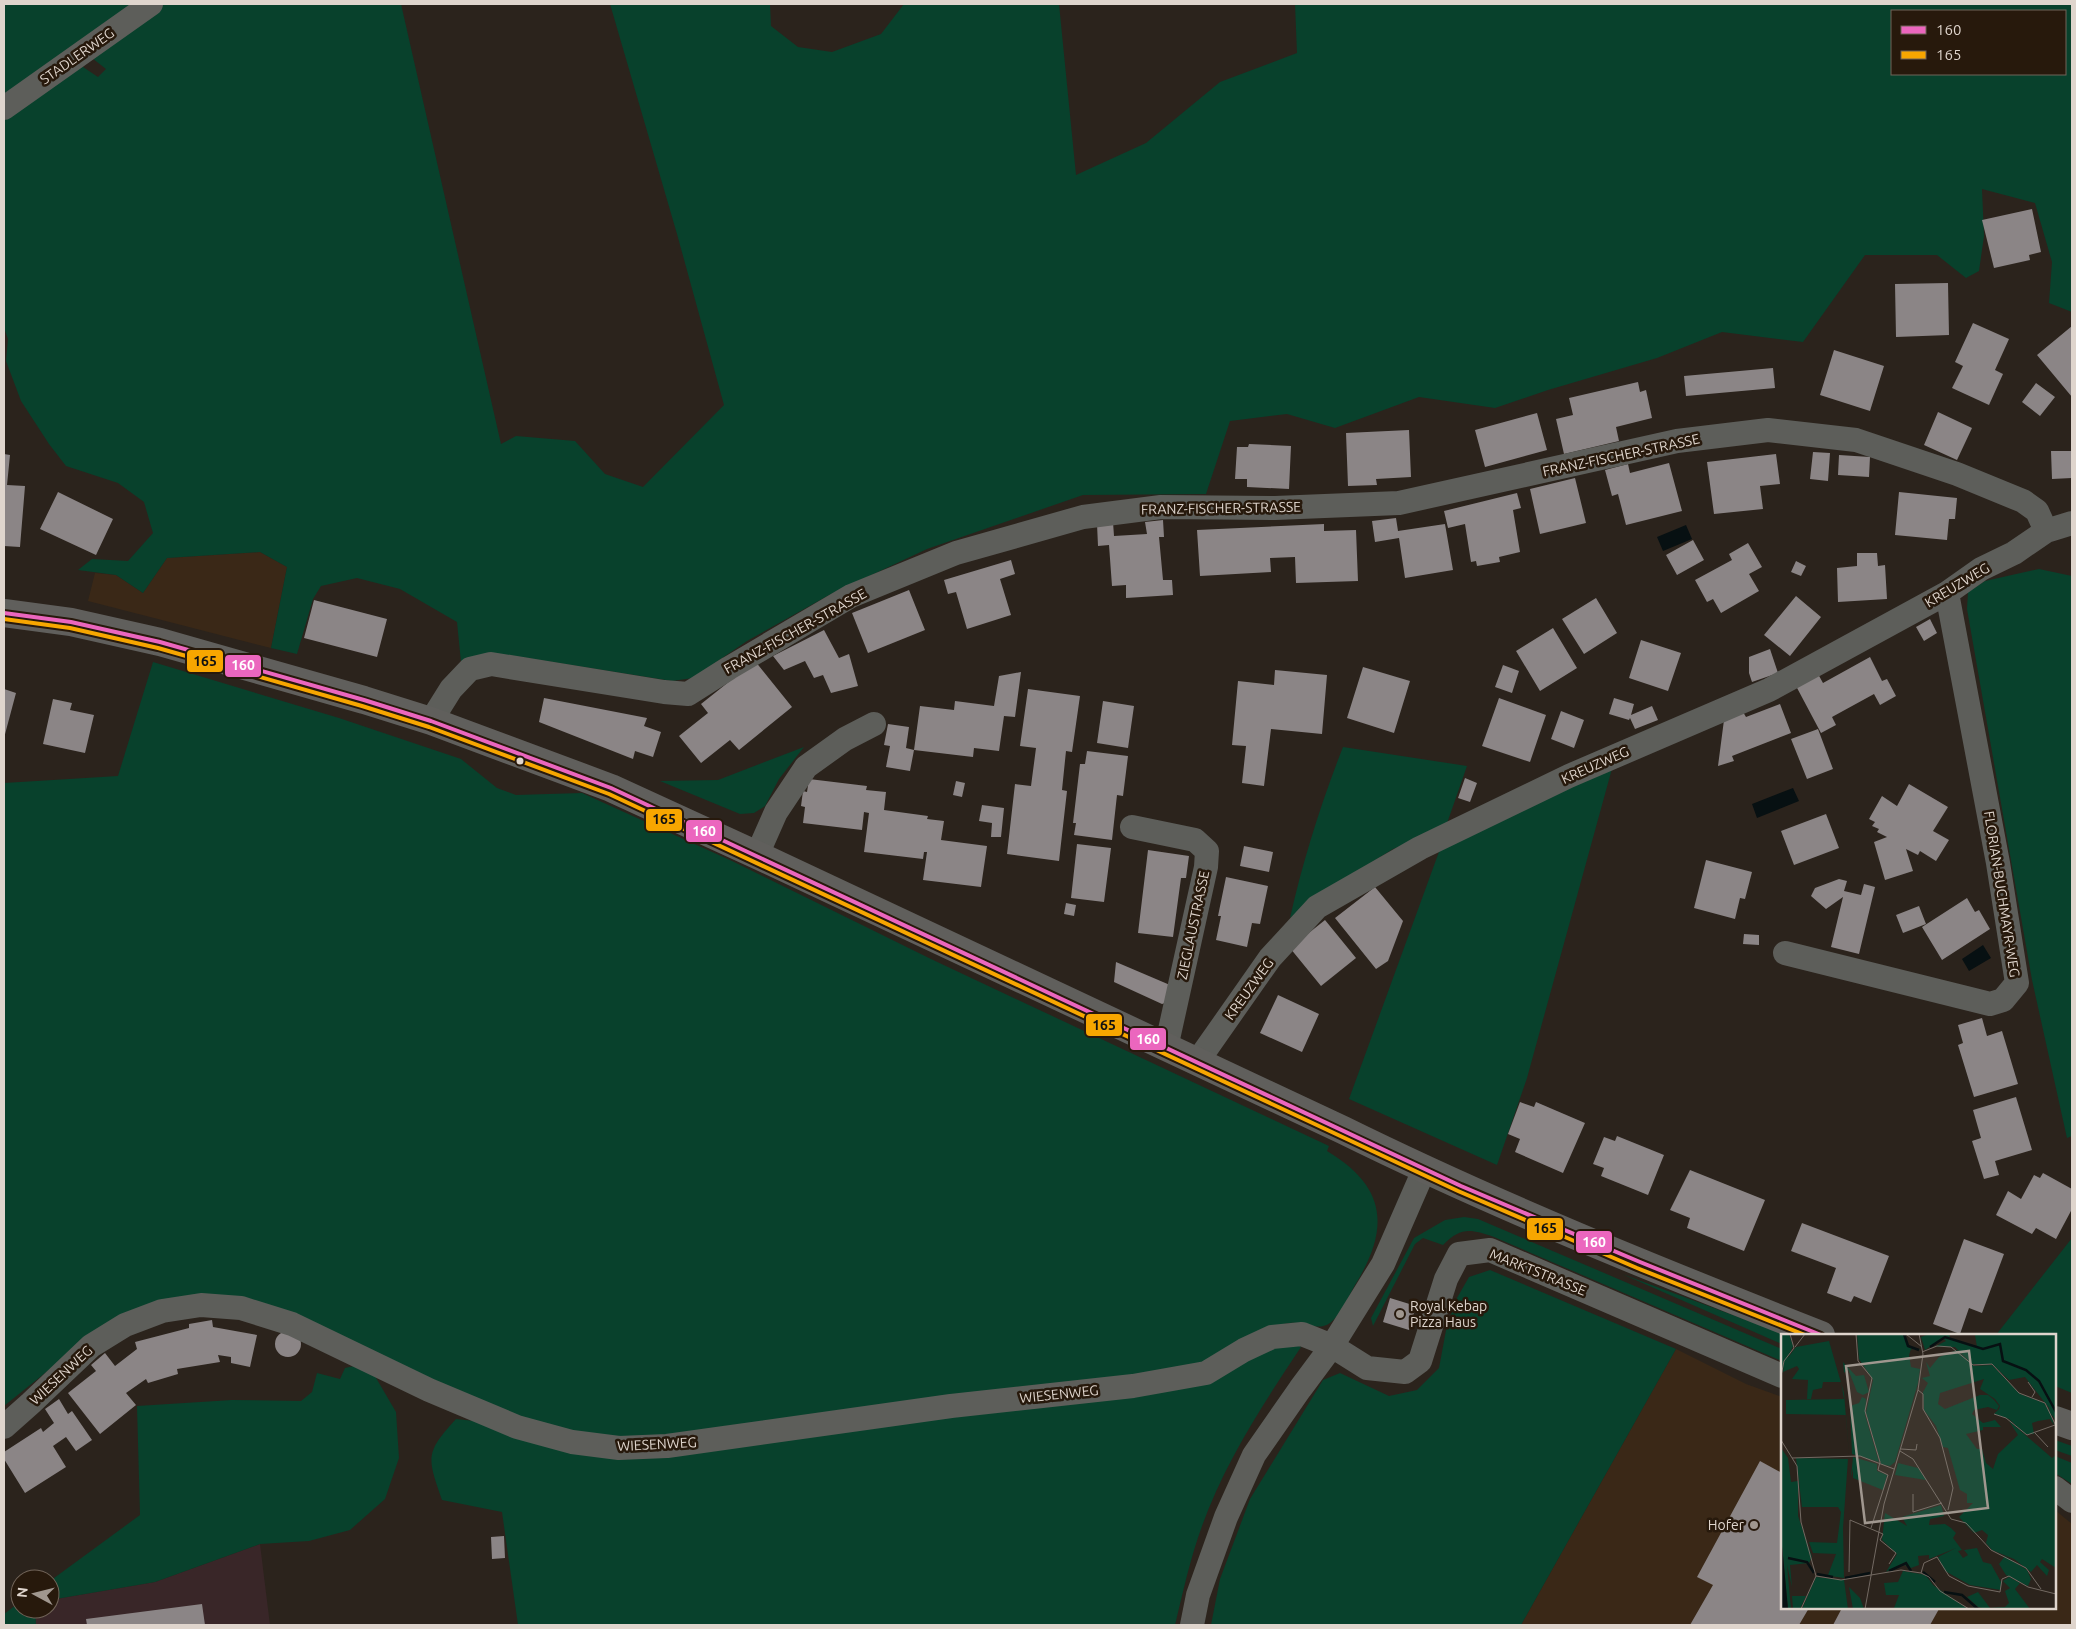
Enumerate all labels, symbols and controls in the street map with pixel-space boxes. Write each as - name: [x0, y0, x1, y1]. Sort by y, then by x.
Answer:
- legend: [1891, 10, 2066, 75]
- text: 160: [1936, 21, 1961, 38]
- street label: STADLERWEG: [37, 25, 117, 87]
- text: 165: [1936, 46, 1961, 63]
- street label: FRANZ-FISCHER-STRASSE: [1541, 430, 1701, 479]
- street label: FRANZ-FISCHER-STRASSE: [1141, 499, 1301, 517]
- street label: KREUZWEG: [1922, 560, 1992, 610]
- street label: FRANZ-FISCHER-STRASSE: [721, 585, 869, 677]
- line badge: 165: [186, 649, 224, 673]
- text: 165: [193, 653, 217, 669]
- line badge: 160: [224, 654, 262, 678]
- text: 160: [231, 657, 255, 673]
- street label: KREUZWEG: [1559, 743, 1631, 787]
- unlabelled marker: [515, 756, 525, 766]
- line badge: 165: [645, 808, 683, 832]
- street label: FLORIAN-BUCHMAYR-WEG: [1981, 810, 2023, 978]
- text: 165: [652, 811, 676, 827]
- line badge: 160: [685, 819, 723, 843]
- text: 160: [692, 823, 716, 839]
- street label: ZIEGLAUSTRASSE: [1174, 869, 1212, 981]
- street label: KREUZWEG: [1221, 955, 1277, 1023]
- line badge: 165: [1085, 1013, 1123, 1037]
- text: 165: [1092, 1017, 1116, 1033]
- line badge: 160: [1129, 1027, 1167, 1051]
- text: 160: [1136, 1031, 1160, 1047]
- line badge: 165: [1526, 1217, 1564, 1241]
- text: 165: [1533, 1220, 1557, 1236]
- line badge: 160: [1575, 1230, 1613, 1254]
- text: 160: [1582, 1234, 1606, 1250]
- street label: MARKTSTRASSE: [1487, 1245, 1589, 1299]
- place label: Royal Kebap Pizza Haus: [1410, 1298, 1487, 1330]
- marker: Royal Kebap Pizza Haus: [1394, 1308, 1406, 1320]
- inset map: [1781, 1334, 2056, 1609]
- street label: WIESENWEG: [27, 1342, 95, 1408]
- street label: WIESENWEG: [1019, 1382, 1099, 1406]
- street label: WIESENWEG: [617, 1434, 697, 1454]
- place label: Hofer: [1708, 1517, 1745, 1533]
- marker: Hofer: [1748, 1519, 1760, 1531]
- north arrow: [10, 1569, 60, 1619]
- text: N: [14, 1586, 31, 1599]

